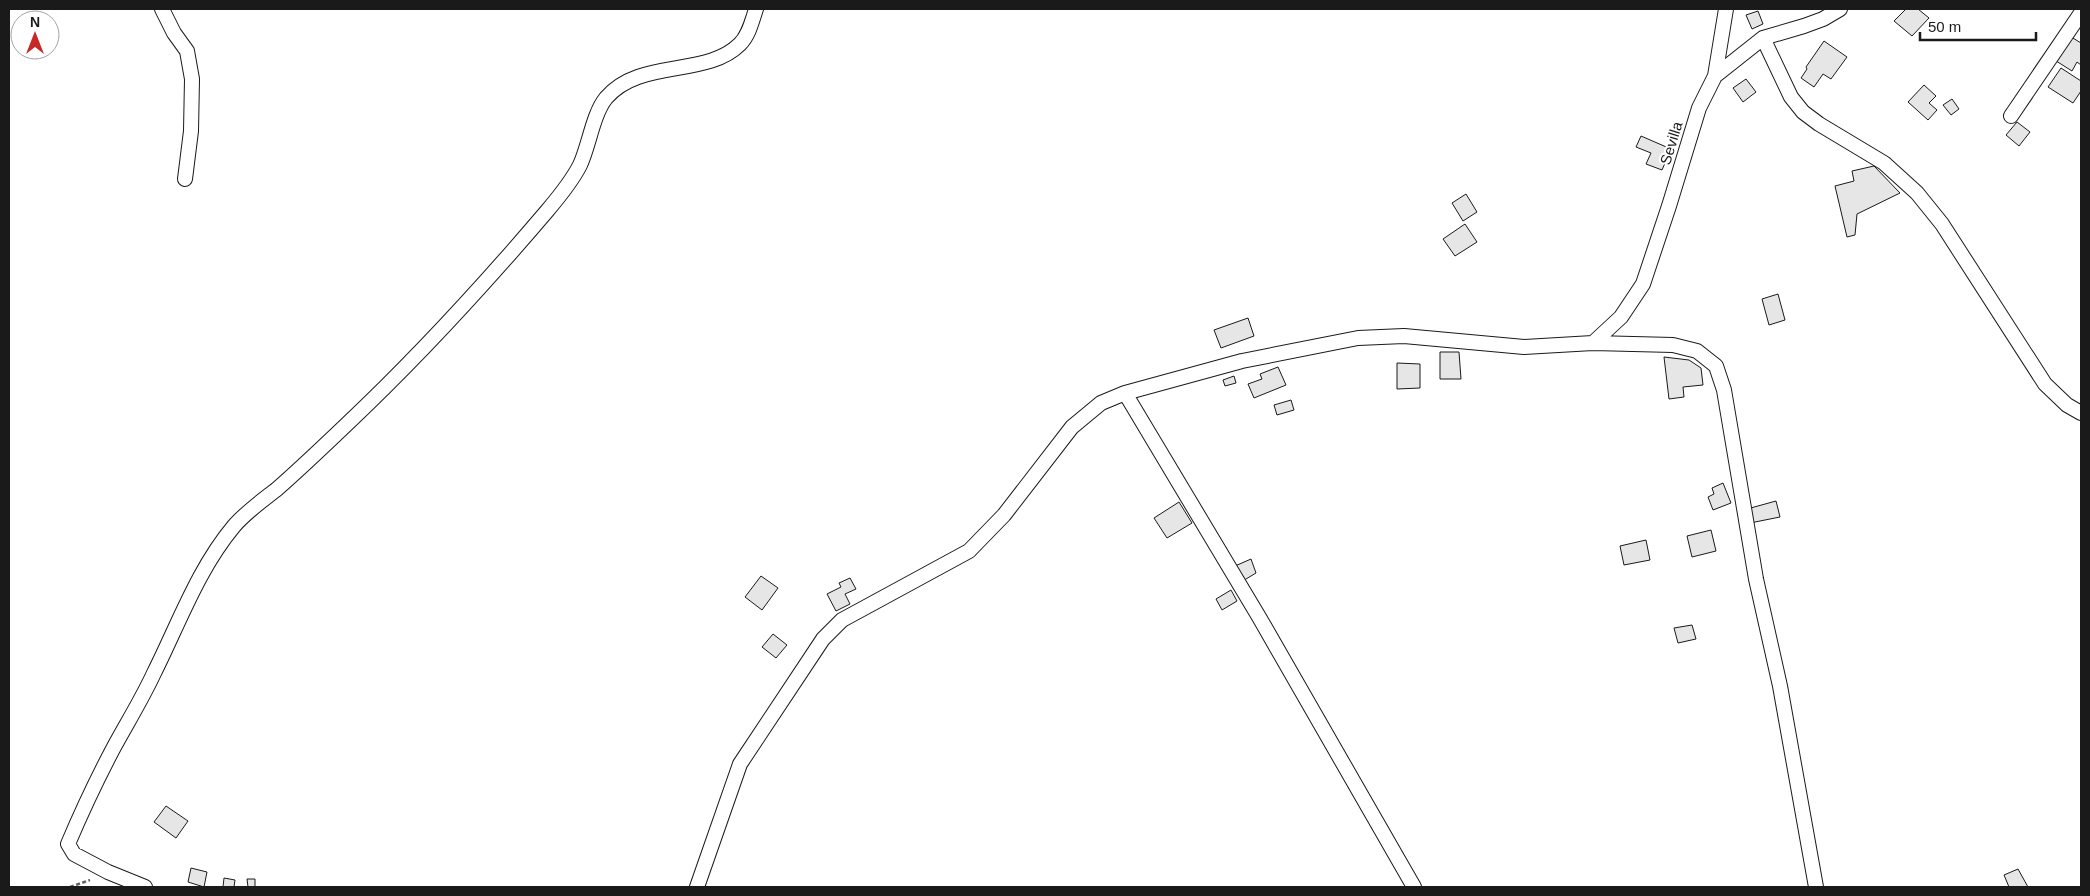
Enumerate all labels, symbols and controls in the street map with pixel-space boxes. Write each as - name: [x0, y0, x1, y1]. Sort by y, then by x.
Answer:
- north arrow: [10, 10, 60, 60]
- scale bar: [1920, 10, 2036, 42]
- text: N: [30, 14, 40, 30]
- text: 50 m: [1928, 18, 1961, 35]
- street label: Sevilla: [1656, 119, 1686, 167]

